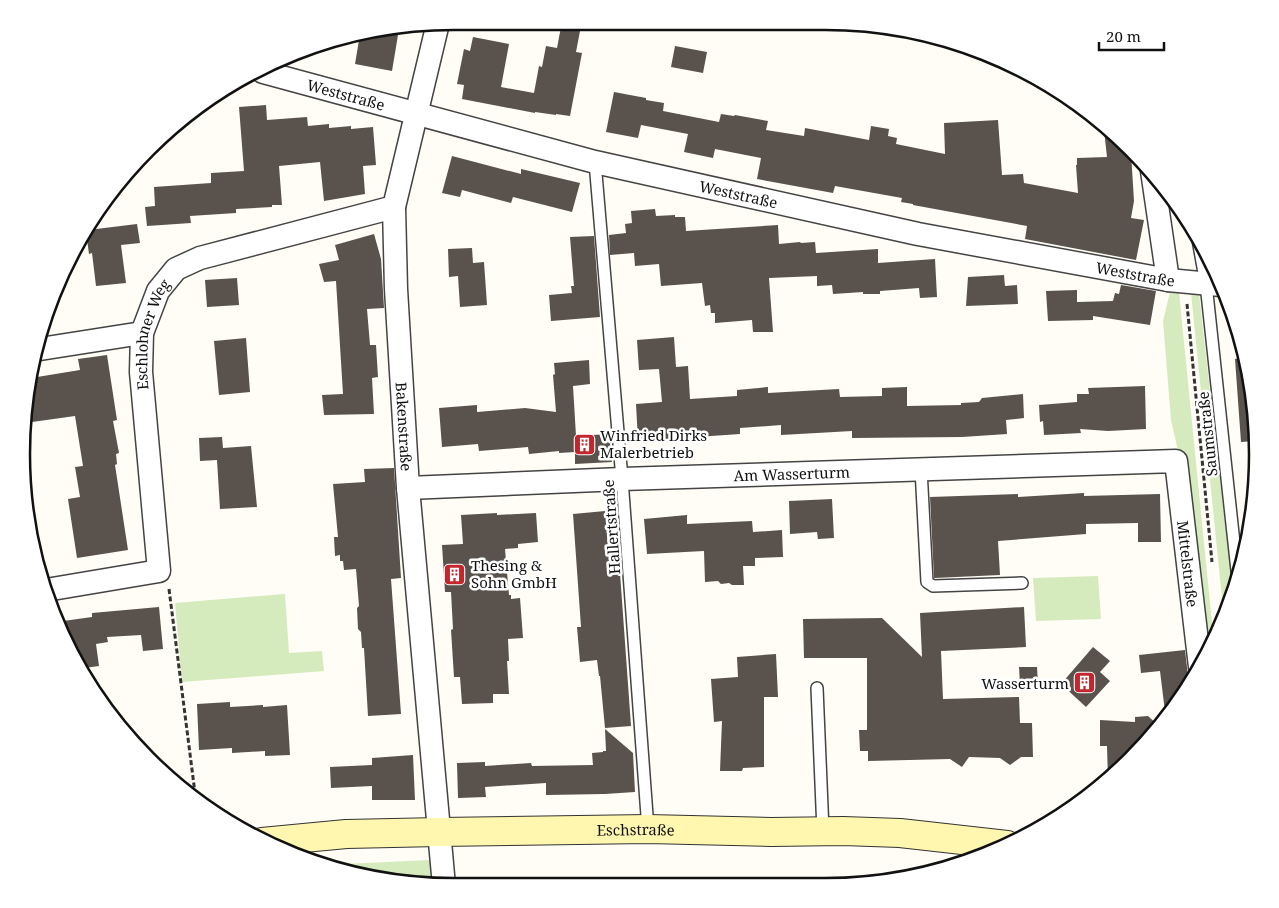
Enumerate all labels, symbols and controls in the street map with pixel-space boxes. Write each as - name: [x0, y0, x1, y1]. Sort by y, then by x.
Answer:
- scale bar: [1099, 20, 1164, 52]
- text: 20 m: [1106, 26, 1141, 46]
- street label: Weststraße: [305, 74, 387, 115]
- street label: Weststraße: [697, 176, 780, 212]
- street label: Weststraße: [1094, 257, 1176, 291]
- street label: Eschlohner Weg: [131, 274, 174, 391]
- street label: Bakenstraße: [392, 381, 417, 472]
- street label: Saumstraße: [1193, 391, 1221, 477]
- place label: Winfried Dirks Malerbetrieb: [600, 425, 707, 462]
- building icon: Winfried Dirks Malerbetrieb: [572, 432, 596, 456]
- street label: Am Wasserturm: [733, 462, 850, 485]
- street label: Hallertstraße: [598, 479, 624, 575]
- street label: Mittelstraße: [1173, 519, 1203, 608]
- place label: Thesing & Sohn GmbH: [471, 555, 557, 592]
- building icon: Thesing & Sohn GmbH: [443, 562, 467, 586]
- building icon: Wasserturm: [1073, 671, 1097, 695]
- place label: Wasserturm: [981, 673, 1069, 693]
- street label: Eschstraße: [596, 819, 675, 840]

